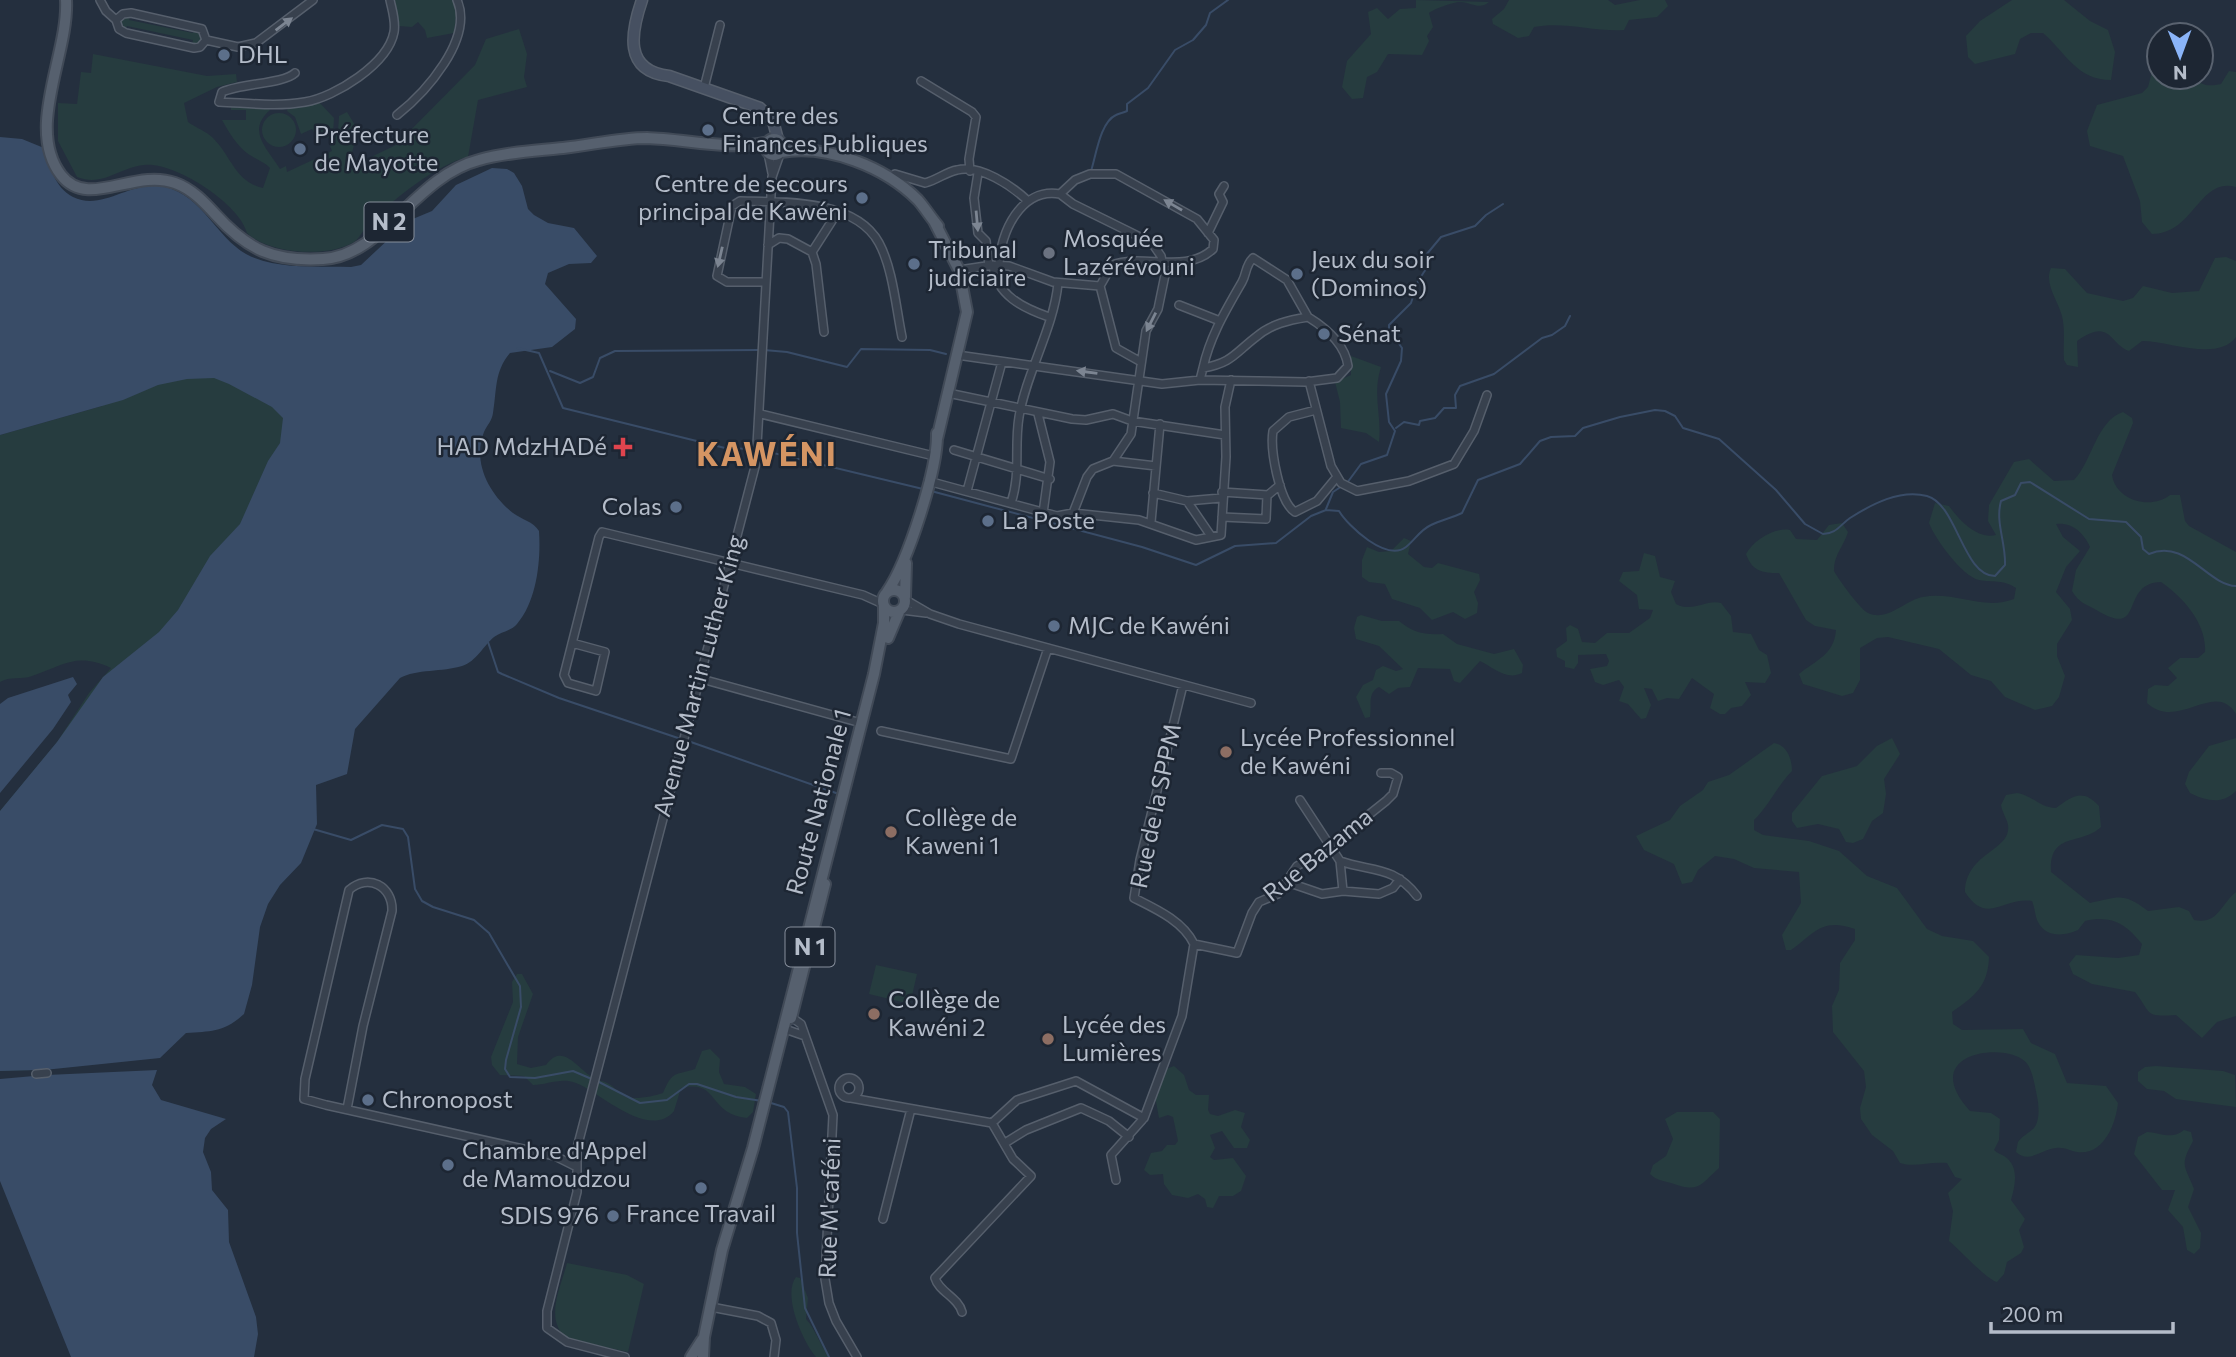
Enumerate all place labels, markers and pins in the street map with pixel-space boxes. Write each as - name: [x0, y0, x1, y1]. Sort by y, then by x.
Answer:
- place label: DHL: [238, 39, 287, 68]
- marker: DHL: [216, 47, 232, 63]
- place label: Centre des Finances Publiques: [722, 100, 928, 157]
- place label: Préfecture de Mayotte: [314, 119, 438, 176]
- marker: Centre des Finances Publiques: [700, 122, 716, 138]
- marker: Préfecture de Mayotte: [292, 141, 308, 157]
- place label: Centre de secours principal de Kawéni: [638, 168, 848, 225]
- marker: Centre de secours principal de Kawéni: [854, 190, 870, 206]
- place label: Mosquée Lazérévouni: [1063, 223, 1195, 280]
- place label: Tribunal judiciaire: [928, 234, 1026, 291]
- place label: Jeux du soir (Dominos): [1311, 244, 1435, 301]
- marker: Mosquée Lazérévouni: [1041, 245, 1057, 261]
- marker: Tribunal judiciaire: [906, 256, 922, 272]
- marker: Jeux du soir (Dominos): [1289, 266, 1305, 282]
- place label: Sénat: [1338, 318, 1401, 347]
- marker: Sénat: [1316, 326, 1332, 342]
- place label: HAD MdzHADé: [437, 431, 607, 460]
- marker: HAD MdzHADé: [613, 437, 633, 457]
- place label: Colas: [602, 491, 662, 520]
- marker: Colas: [668, 499, 684, 515]
- place label: La Poste: [1002, 505, 1095, 534]
- marker: La Poste: [980, 513, 996, 529]
- place label: MJC de Kawéni: [1068, 610, 1230, 639]
- marker: MJC de Kawéni: [1046, 618, 1062, 634]
- place label: Lycée Professionnel de Kawéni: [1240, 722, 1455, 779]
- marker: Lycée Professionnel de Kawéni: [1218, 744, 1234, 760]
- place label: Collège de Kaweni 1: [905, 802, 1017, 859]
- marker: Collège de Kaweni 1: [883, 824, 899, 840]
- place label: Collège de Kawéni 2: [888, 984, 1000, 1041]
- marker: Collège de Kawéni 2: [866, 1006, 882, 1022]
- place label: Lycée des Lumières: [1062, 1009, 1166, 1066]
- marker: Lycée des Lumières: [1040, 1031, 1056, 1047]
- place label: Chronopost: [382, 1084, 513, 1113]
- marker: Chronopost: [360, 1092, 376, 1108]
- place label: Chambre d'Appel de Mamoudzou: [462, 1135, 647, 1192]
- marker: Chambre d'Appel de Mamoudzou: [440, 1157, 456, 1173]
- marker: France Travail: [693, 1180, 709, 1196]
- place label: France Travail: [626, 1198, 776, 1227]
- place label: SDIS 976: [500, 1200, 599, 1229]
- marker: SDIS 976: [605, 1208, 621, 1224]

